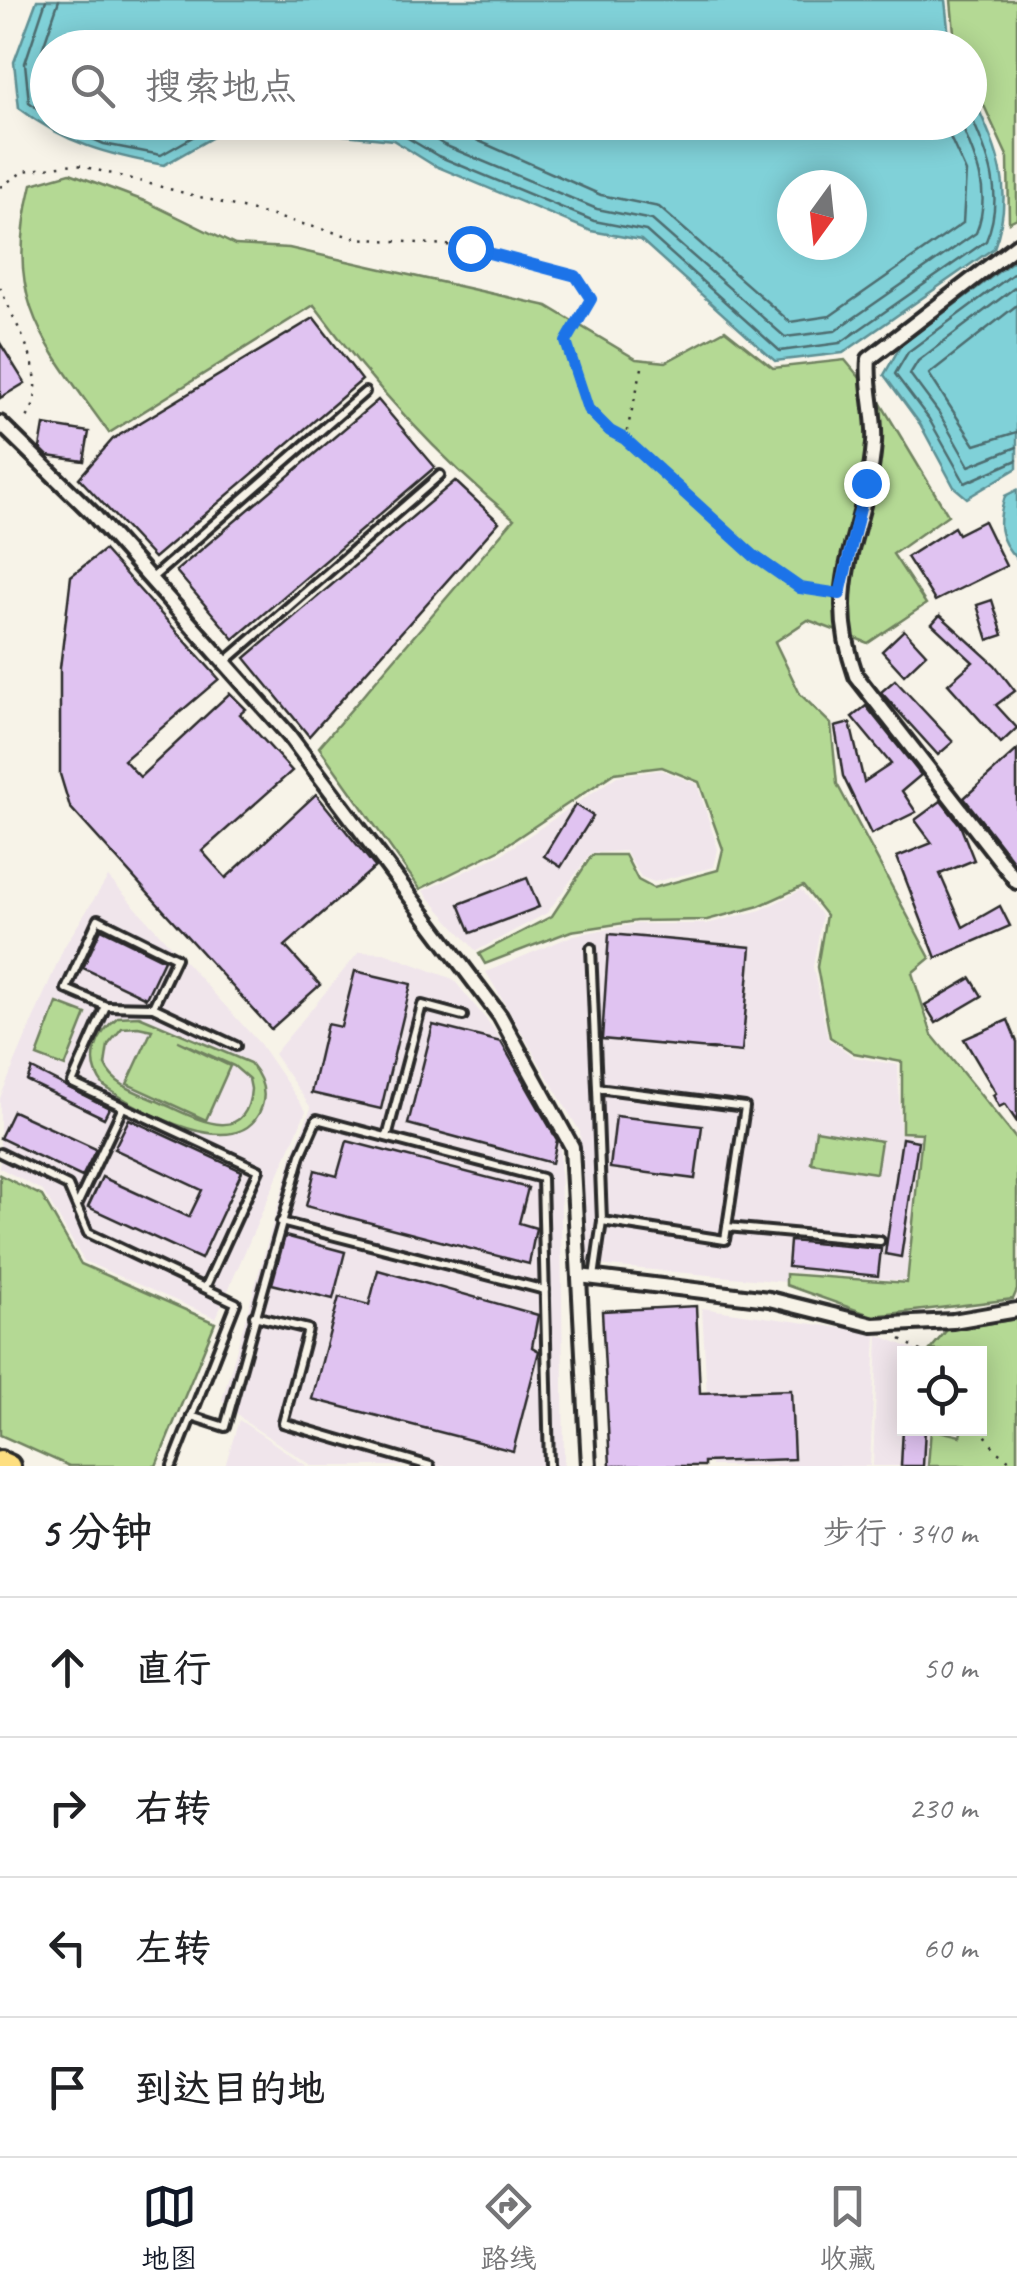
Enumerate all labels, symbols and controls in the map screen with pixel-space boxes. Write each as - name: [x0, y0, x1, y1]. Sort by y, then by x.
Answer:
- search box: [30, 30, 987, 140]
- icon: search: [65, 58, 120, 113]
- text: 搜索地点: [145, 63, 297, 110]
- north arrow: [777, 170, 867, 260]
- route start: [448, 226, 494, 272]
- route end: [844, 461, 890, 507]
- map controls: [897, 1346, 987, 1436]
- button: locate: [897, 1346, 987, 1436]
- text: 5 分钟: [40, 1506, 152, 1559]
- text: 步行 · 340 m: [823, 1512, 977, 1553]
- icon: ahead: [40, 1640, 95, 1695]
- text: 直行: [135, 1645, 211, 1692]
- text: 50 m: [923, 1647, 977, 1688]
- icon: right: [40, 1780, 95, 1835]
- text: 右转: [135, 1785, 211, 1832]
- text: 230 m: [908, 1787, 977, 1828]
- icon: left: [40, 1920, 95, 1975]
- text: 左转: [135, 1925, 211, 1972]
- text: 60 m: [923, 1927, 977, 1968]
- icon: arrive: [40, 2060, 95, 2115]
- text: 到达目的地: [135, 2065, 325, 2112]
- tab: 地图: [141, 2179, 198, 2276]
- tab: 路线: [480, 2179, 537, 2276]
- tab: 收藏: [819, 2179, 876, 2276]

